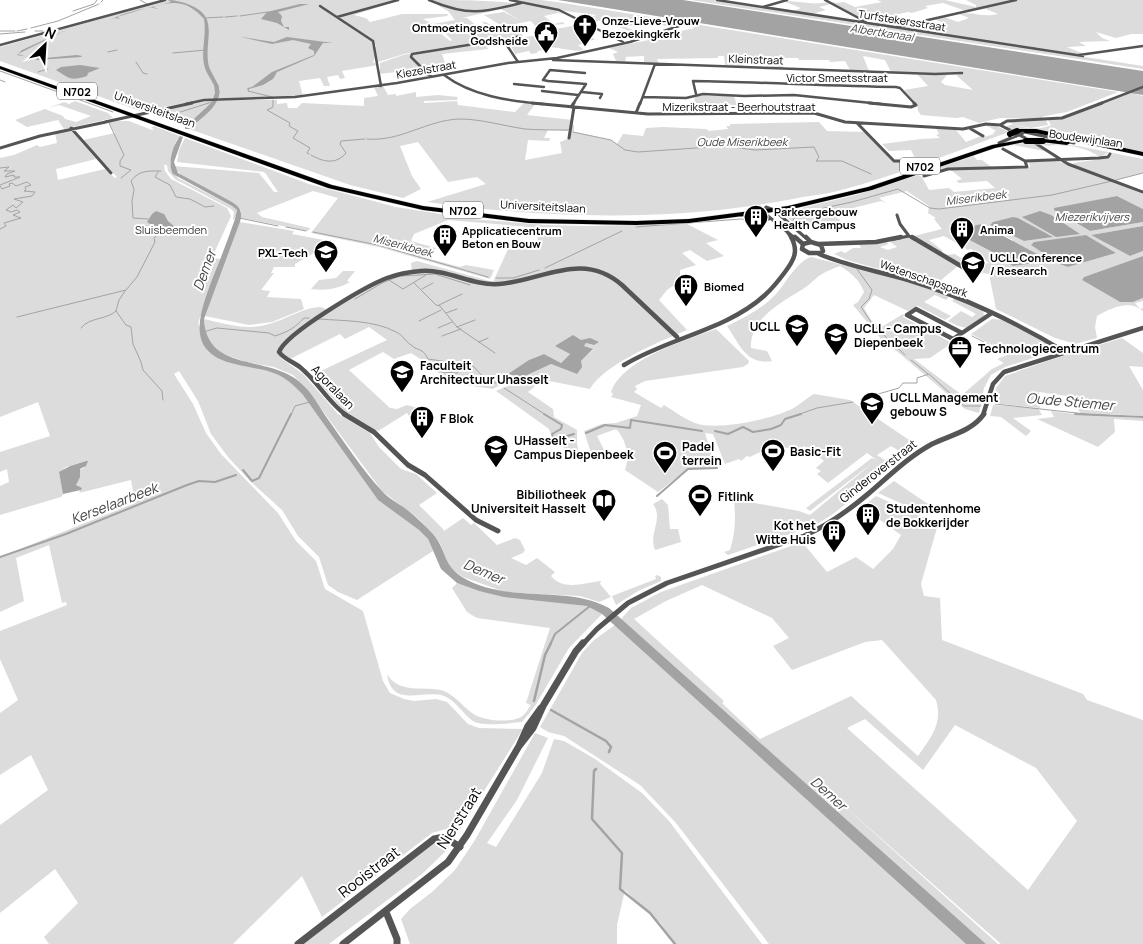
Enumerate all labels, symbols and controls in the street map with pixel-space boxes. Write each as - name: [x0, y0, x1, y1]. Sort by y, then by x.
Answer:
- street label: Turfstekersstraat: [857, 6, 947, 34]
- church icon: Onze-Lieve-Vrouw Bezoekingkerk: [572, 13, 598, 47]
- place label: Onze-Lieve-Vrouw Bezoekingkerk: [602, 13, 700, 41]
- north arrow: [20, 20, 70, 70]
- place label: Ontmoetingscentrum Godsheide: [412, 20, 528, 48]
- public building icon: Ontmoetingscentrum Godsheide: [533, 20, 559, 54]
- water label: Albertkanaal: [849, 20, 916, 45]
- text: N: [42, 22, 59, 44]
- street label: Kleinstraat: [728, 51, 784, 67]
- street label: Kiezelstraat: [395, 56, 457, 82]
- street label: Victor Smeetsstraat: [786, 70, 888, 85]
- road number: N702: [57, 82, 97, 100]
- street label: Universiteitslaan: [112, 87, 198, 131]
- street label: Mizerikstraat - Beerhoutstraat: [662, 99, 816, 114]
- street label: Boudewijnlaan: [1048, 125, 1124, 151]
- water label: Oude Miserikbeek: [697, 134, 789, 149]
- road number: N702: [900, 158, 940, 175]
- water label: Miserikbeek: [945, 186, 1009, 208]
- street label: Universiteitslaan: [500, 196, 586, 216]
- road number: N702: [443, 202, 483, 218]
- building icon: Parkeergebouw Health Campus: [743, 204, 769, 238]
- place label: Parkeergebouw Health Campus: [774, 204, 858, 232]
- water label: Miezerikvijvers: [1055, 209, 1130, 224]
- building icon: Anima: [949, 216, 975, 250]
- park label: Sluisbeemden: [135, 222, 207, 237]
- place label: Anima: [980, 222, 1014, 237]
- building icon: Applicatiecentrum Beton en Bouw: [432, 223, 458, 257]
- place label: Applicatiecentrum Beton en Bouw: [462, 223, 562, 251]
- water label: Miserikbeek: [372, 230, 436, 261]
- school or university icon: PXL-Tech: [313, 239, 339, 273]
- water label: Demer: [188, 245, 221, 293]
- place label: PXL-Tech: [258, 245, 308, 260]
- school or university icon: UCLL Conference / Research: [960, 250, 986, 284]
- place label: UCLL Conference / Research: [990, 250, 1082, 278]
- street label: Wetenschapspark: [878, 256, 970, 300]
- building icon: Biomed: [673, 273, 699, 307]
- place label: Biomed: [704, 279, 744, 294]
- school or university icon: UCLL: [784, 313, 810, 347]
- place label: UCLL: [750, 318, 781, 335]
- place label: UCLL - Campus Diepenbeek: [854, 320, 942, 351]
- school or university icon: UCLL - Campus Diepenbeek: [823, 322, 849, 356]
- office icon: Technologiecentrum: [947, 335, 973, 369]
- place label: Technologiecentrum: [978, 340, 1099, 357]
- place label: Faculteit Architectuur Uhasselt: [420, 357, 549, 388]
- school or university icon: Faculteit Architectuur Uhasselt: [389, 359, 415, 393]
- street label: Agoralaan: [307, 361, 359, 413]
- water label: Oude Stiemer: [1025, 388, 1117, 414]
- place label: UCLL Management gebouw S: [890, 389, 999, 420]
- school or university icon: UCLL Management gebouw S: [859, 391, 885, 425]
- building icon: F Blok: [409, 405, 435, 439]
- place label: F Blok: [440, 410, 474, 427]
- place label: UHasselt - Campus Diepenbeek: [514, 432, 634, 463]
- school or university icon: UHasselt - Campus Diepenbeek: [483, 434, 509, 468]
- street label: Ginderoverstraat: [836, 435, 920, 507]
- place label: Padel terrein: [682, 438, 722, 469]
- sports icon: Basic-Fit: [760, 438, 786, 472]
- sports icon: Padel terrein: [652, 440, 678, 474]
- place label: Basic-Fit: [790, 443, 841, 460]
- water label: Kerselaarbeek: [68, 477, 162, 528]
- sports icon: Fitlink: [687, 483, 713, 517]
- place label: Bibiliotheek Universiteit Hasselt: [471, 486, 587, 517]
- library icon: Bibiliotheek Universiteit Hasselt: [591, 488, 617, 522]
- place label: Fitlink: [718, 488, 754, 505]
- place label: Studentenhome de Bokkerijder: [886, 500, 981, 531]
- building icon: Studentenhome de Bokkerijder: [855, 502, 881, 536]
- place label: Kot het Witte Huis: [756, 517, 816, 548]
- building icon: Kot het Witte Huis: [821, 519, 847, 553]
- water label: Demer: [461, 554, 509, 589]
- water label: Demer: [807, 772, 853, 816]
- street label: Nierstraat: [432, 783, 486, 853]
- street label: Rooistraat: [334, 841, 404, 903]

